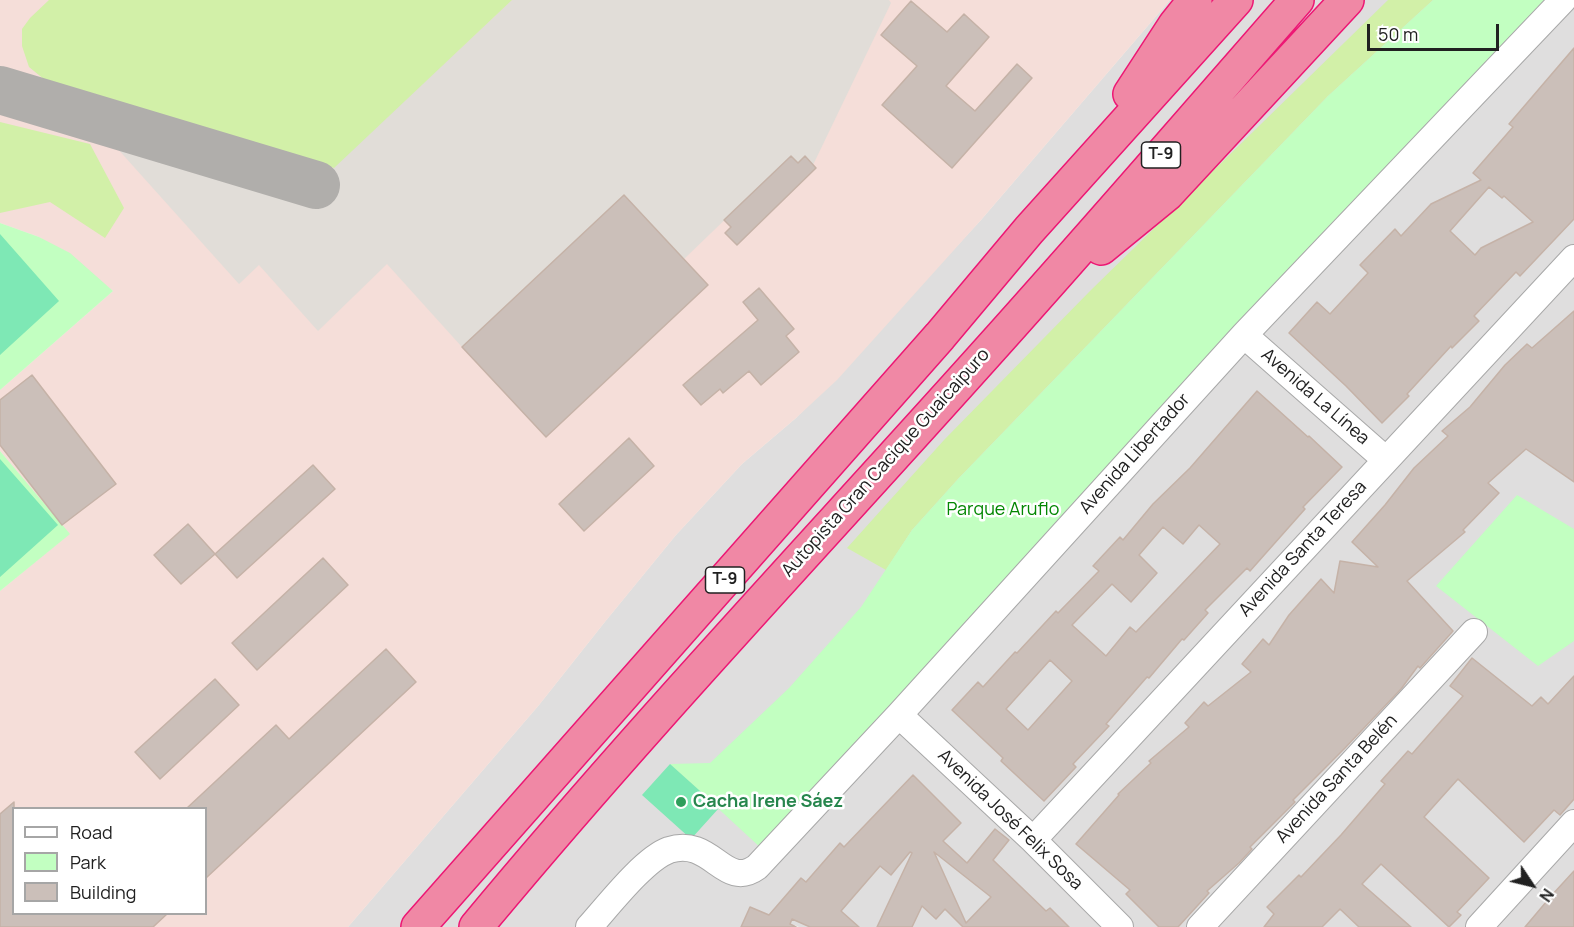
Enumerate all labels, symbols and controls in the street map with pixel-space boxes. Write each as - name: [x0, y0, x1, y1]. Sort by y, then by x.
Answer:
- scale bar: [1370, 12, 1502, 50]
- text: 50 m: [1378, 22, 1418, 46]
- road number: T-9: [1142, 142, 1180, 168]
- street label: Autopista Gran Cacique Guaicaipuro: [778, 344, 994, 582]
- street label: Avenida La Línea: [1257, 344, 1373, 450]
- street label: Avenida Libertador: [1075, 389, 1195, 519]
- street label: Avenida Santa Teresa: [1235, 477, 1371, 621]
- park label: Parque Aruflo: [947, 499, 1059, 521]
- road number: T-9: [706, 567, 744, 593]
- street label: Avenida Santa Belén: [1272, 710, 1402, 848]
- street label: Avenida José Felix Sosa: [933, 745, 1087, 895]
- place label: Cacha Irene Sáez: [693, 791, 843, 813]
- marker: Cacha Irene Sáez: [674, 795, 688, 809]
- legend: [12, 807, 207, 915]
- text: Road: [70, 820, 113, 844]
- text: Park: [70, 850, 106, 874]
- north arrow: [1502, 855, 1562, 915]
- text: Building: [70, 880, 136, 904]
- text: N: [1534, 884, 1559, 906]

